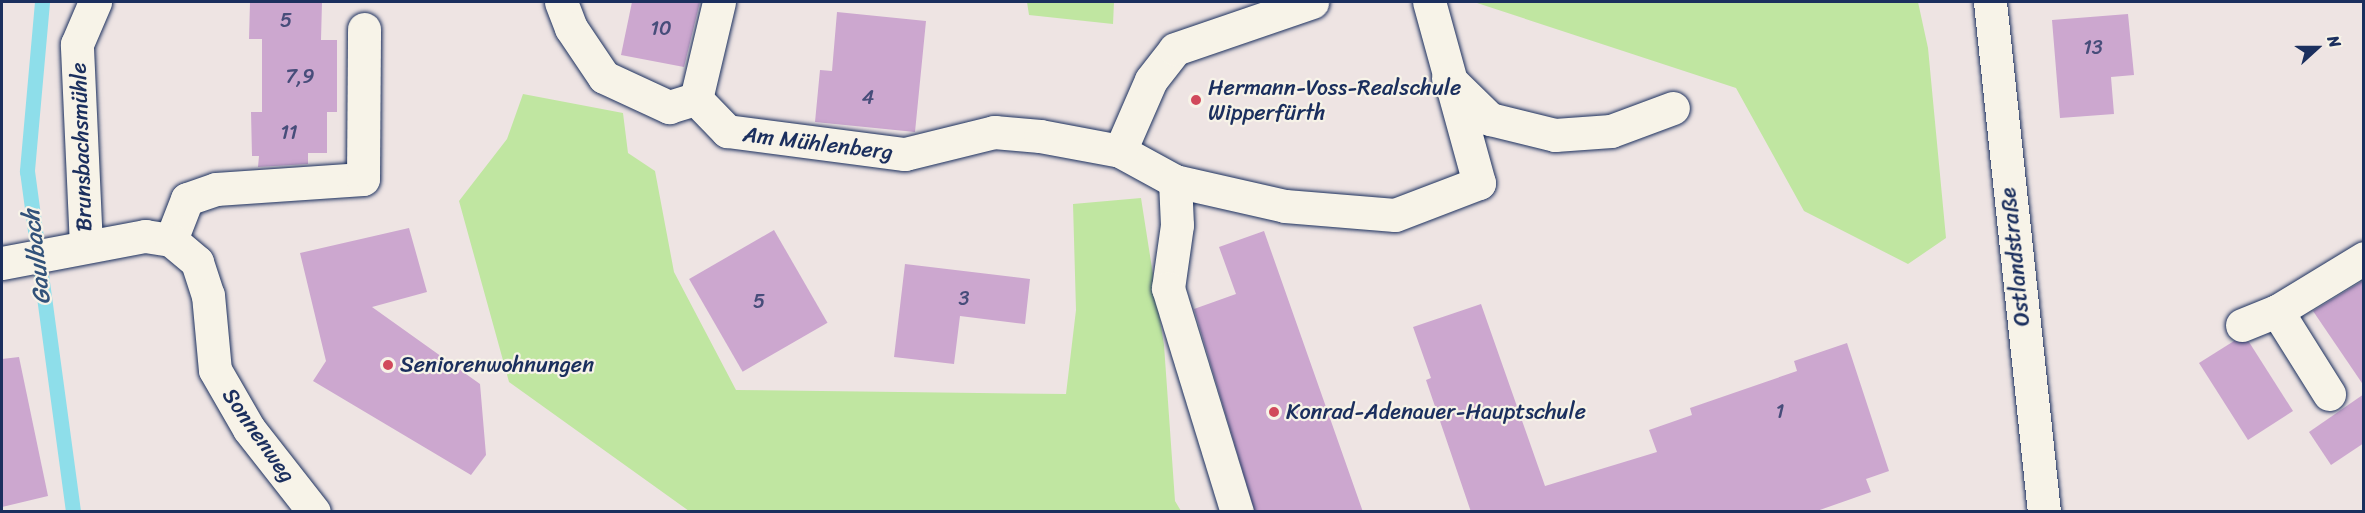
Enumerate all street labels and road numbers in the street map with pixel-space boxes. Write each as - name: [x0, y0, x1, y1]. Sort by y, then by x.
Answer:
- street label: Brunsbachsmühle: [65, 62, 97, 232]
- street label: Am Mühlenberg: [741, 121, 895, 165]
- street label: Ostlandstraße: [1995, 186, 2035, 328]
- street label: Sonnenweg: [217, 383, 301, 487]

